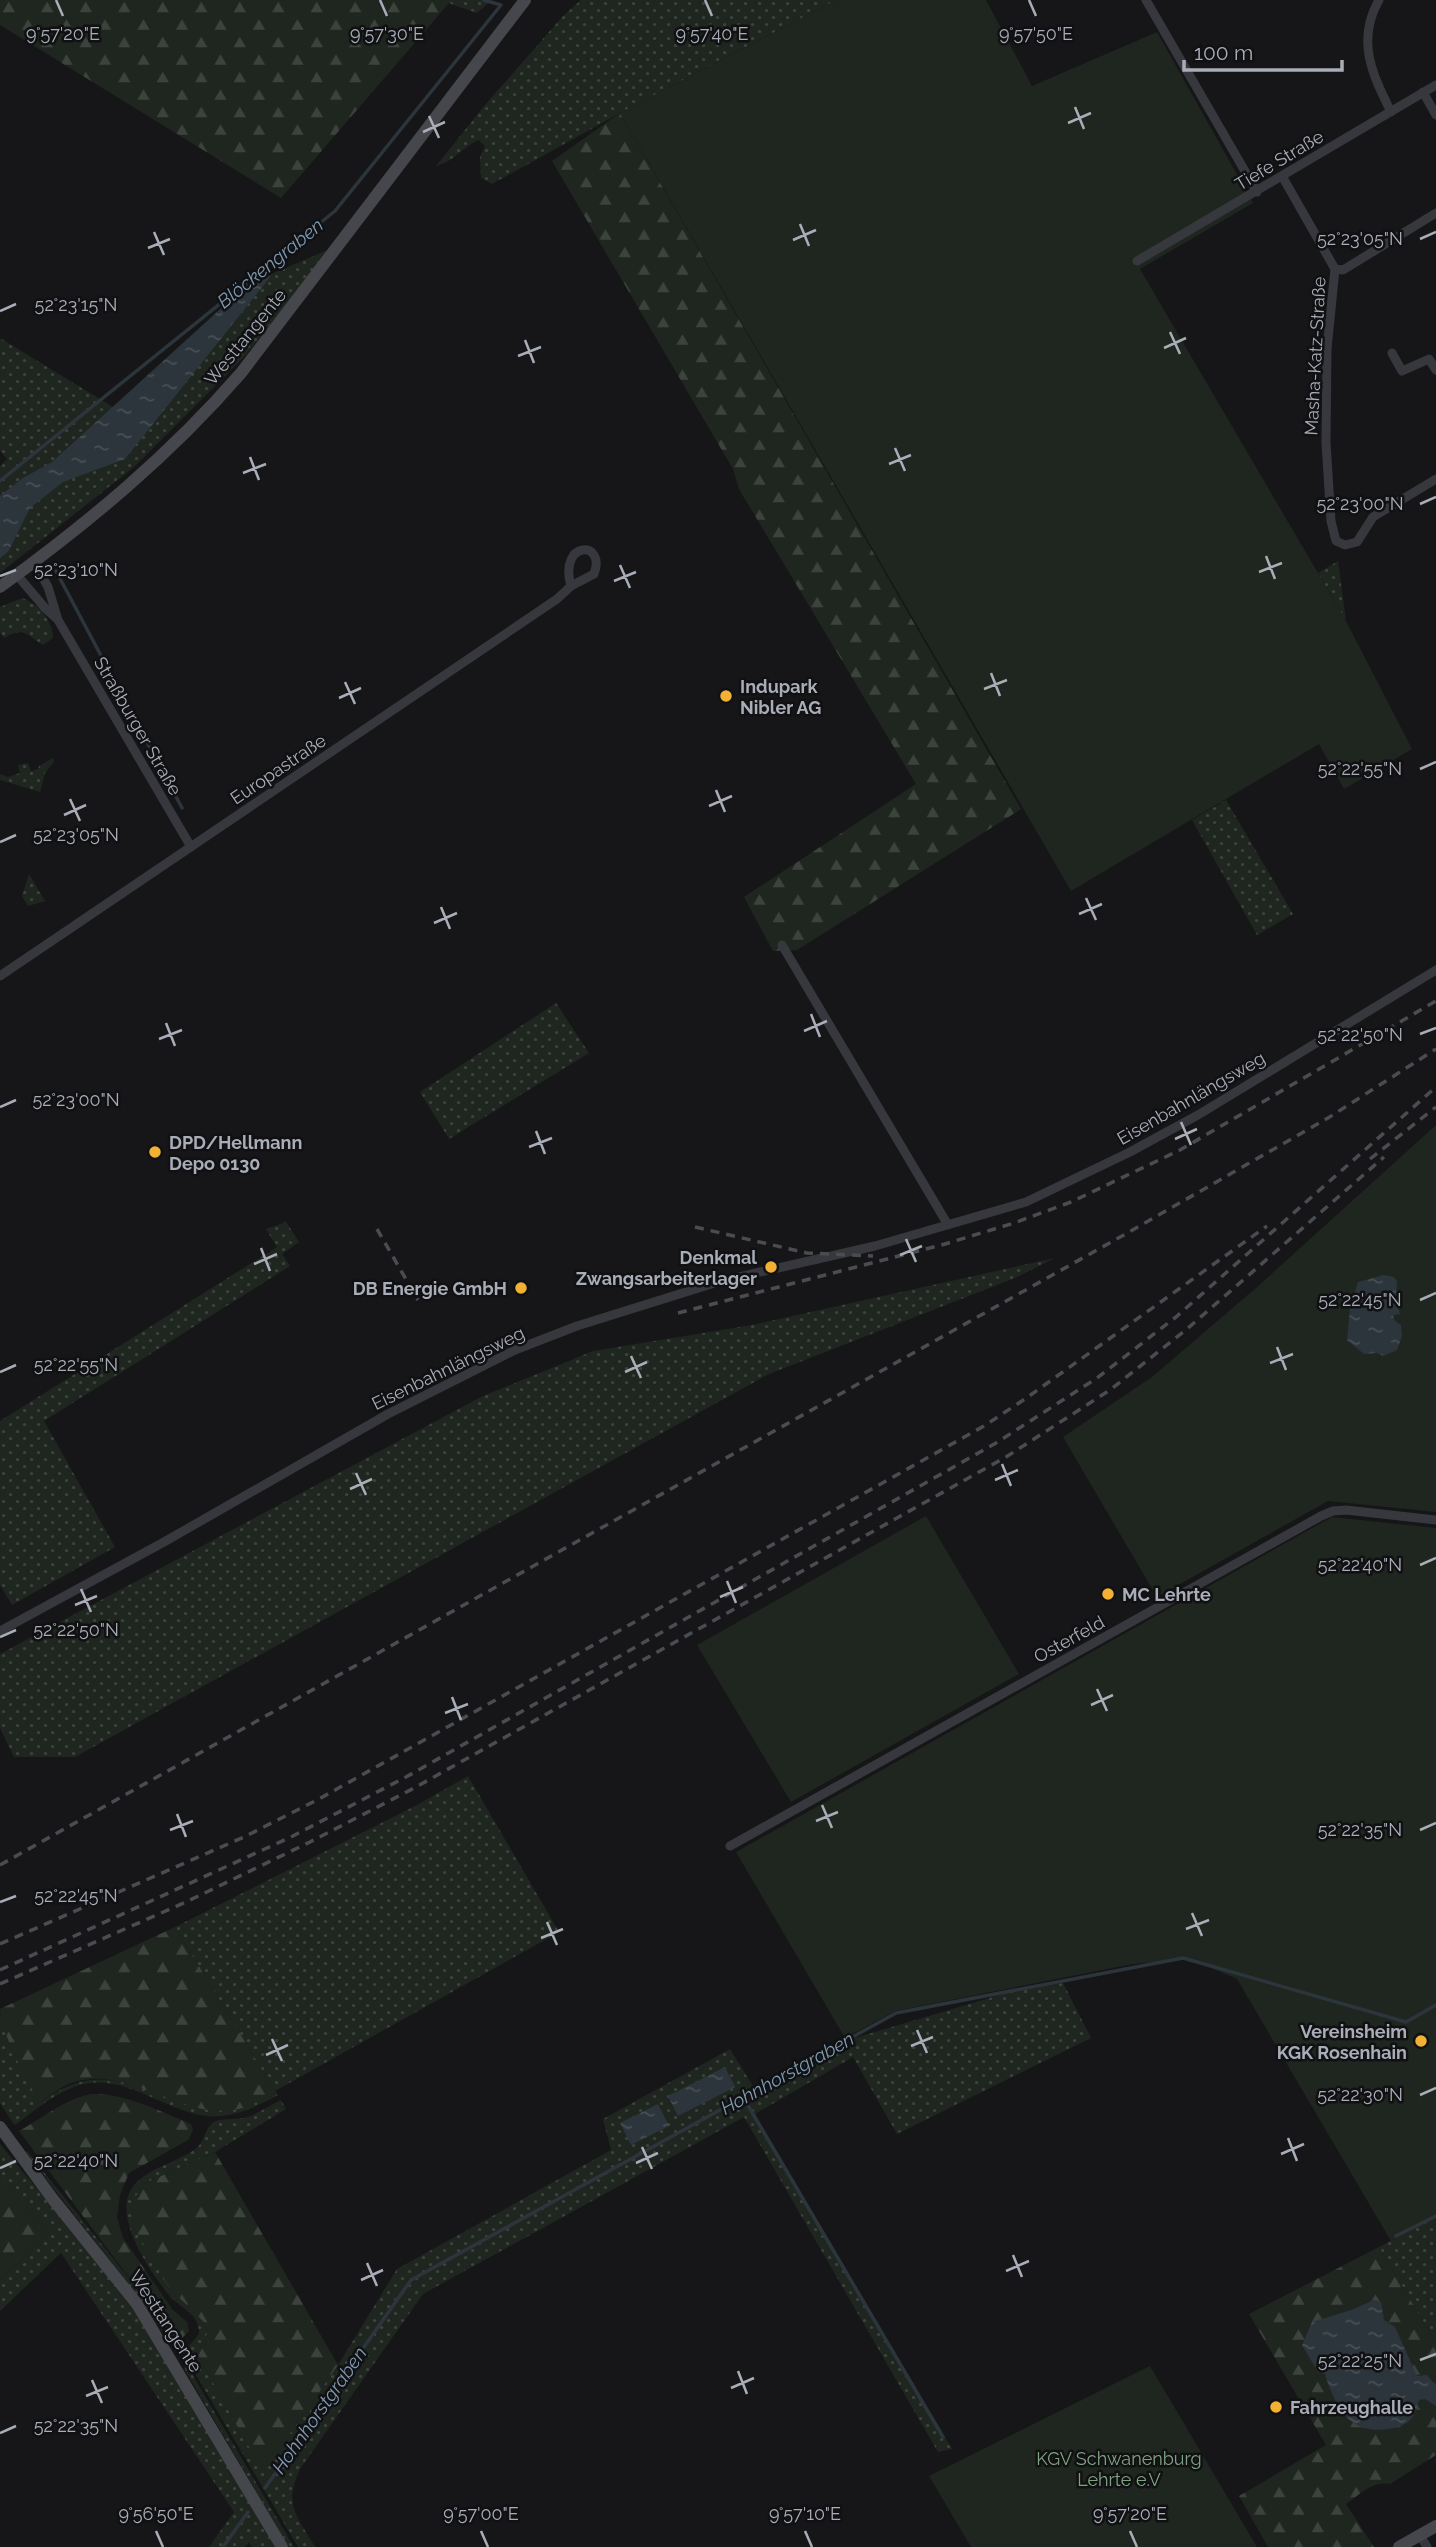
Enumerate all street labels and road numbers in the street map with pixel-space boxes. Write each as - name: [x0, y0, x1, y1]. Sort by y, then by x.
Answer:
- street label: Tiefe Straße: [1231, 125, 1327, 195]
- street label: Masha-Katz-Straße: [1300, 276, 1330, 436]
- street label: Westtangente: [200, 284, 290, 389]
- street label: Straßburger Straße: [90, 653, 186, 799]
- street label: Europastraße: [226, 729, 330, 809]
- street label: Eisenbahnlängsweg: [1113, 1047, 1269, 1149]
- street label: Eisenbahnlängsweg: [368, 1322, 528, 1414]
- street label: Osterfeld: [1030, 1611, 1108, 1667]
- street label: Westtangente: [125, 2266, 207, 2376]

